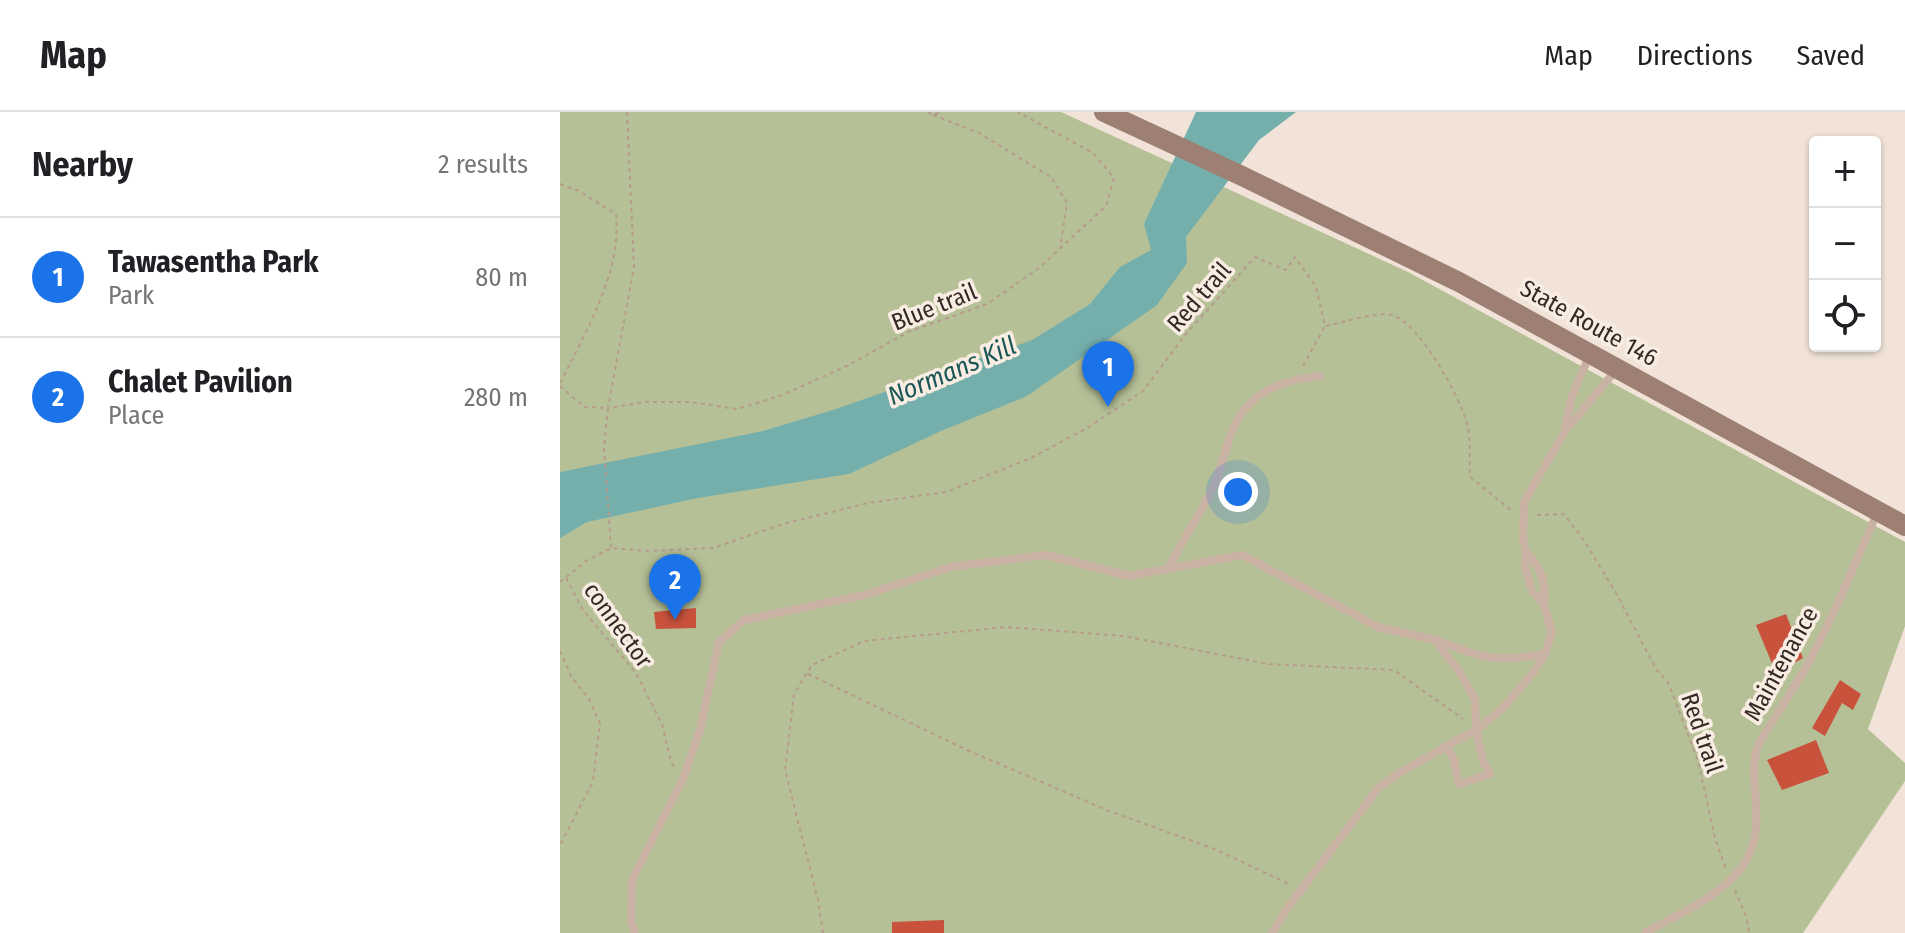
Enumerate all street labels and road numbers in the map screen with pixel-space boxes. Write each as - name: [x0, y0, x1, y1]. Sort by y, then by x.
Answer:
- street label: Red trail: [1161, 257, 1237, 337]
- street label: State Route 146: [1516, 274, 1662, 372]
- street label: Blue trail: [887, 277, 981, 337]
- street label: connector: [578, 577, 659, 674]
- street label: Maintenance: [1738, 602, 1824, 726]
- street label: Red trail: [1675, 689, 1729, 777]

